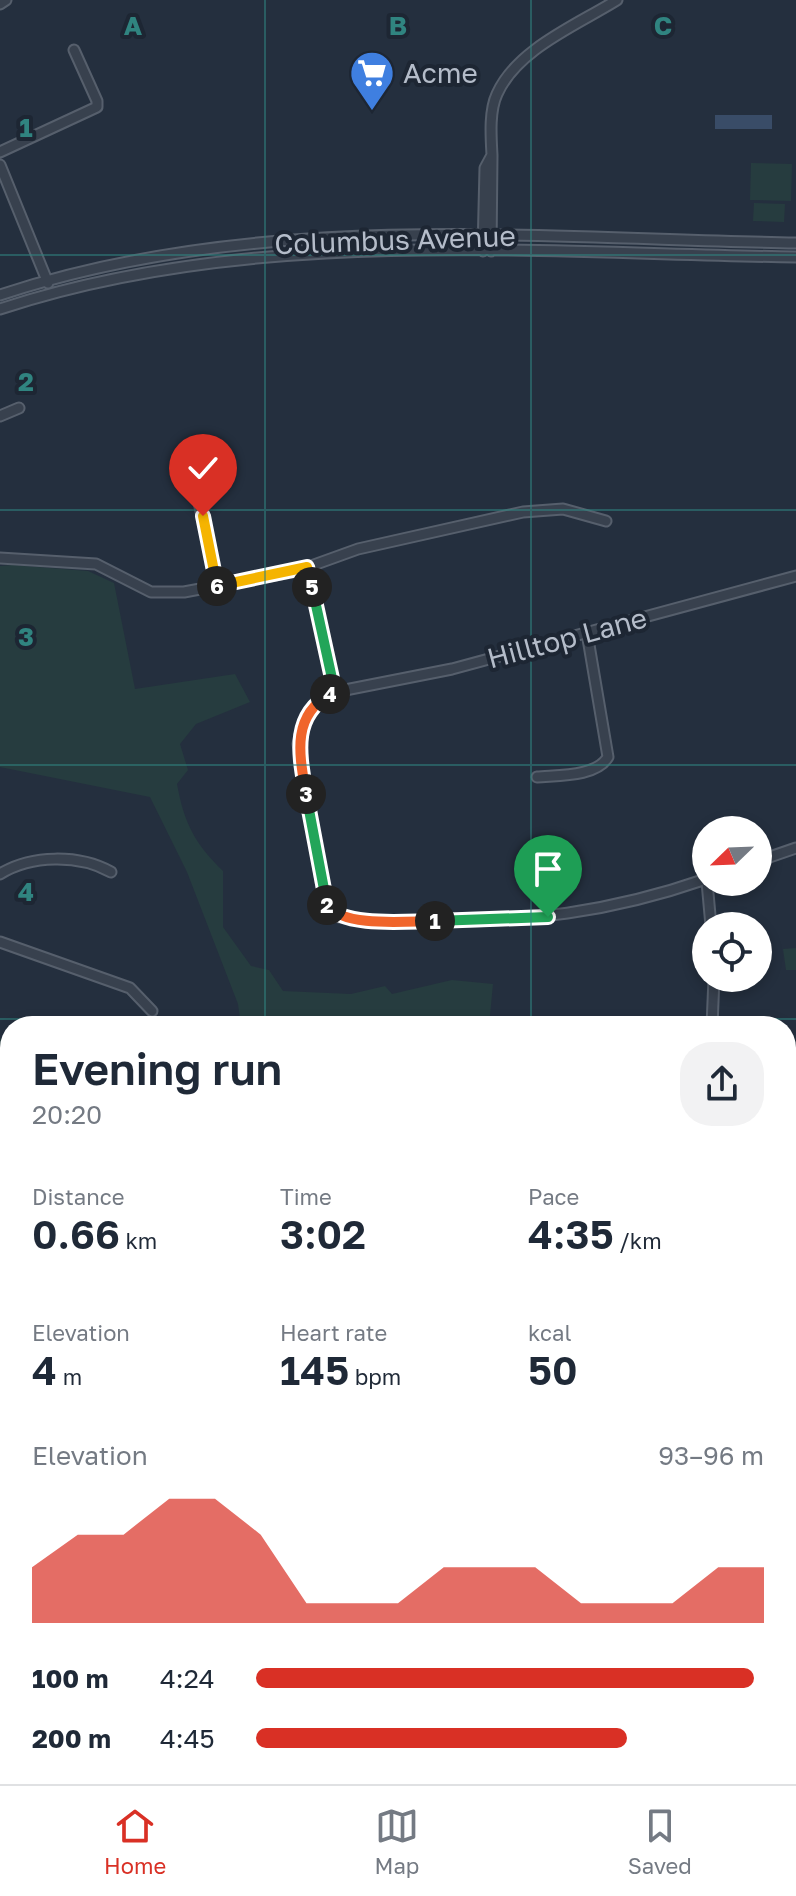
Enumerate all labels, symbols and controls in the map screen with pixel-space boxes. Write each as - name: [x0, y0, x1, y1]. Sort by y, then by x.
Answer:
- text: A: [124, 10, 143, 41]
- text: B: [389, 10, 407, 41]
- text: C: [654, 10, 672, 41]
- supermarket icon: Acme: [348, 49, 396, 112]
- place label: Acme: [403, 56, 478, 89]
- text: 1: [19, 112, 33, 143]
- street label: Columbus Avenue: [274, 219, 516, 260]
- text: 2: [18, 366, 34, 397]
- pin: [169, 434, 237, 516]
- icon: check: [181, 446, 225, 490]
- pin: 6: [197, 566, 237, 606]
- pin: 5: [292, 567, 332, 607]
- text: 6: [210, 572, 224, 599]
- text: 5: [305, 573, 319, 600]
- street label: Hilltop Lane: [483, 600, 650, 675]
- text: 3: [18, 621, 34, 652]
- pin: 4: [310, 674, 350, 714]
- text: 4: [323, 680, 337, 707]
- pin: 3: [286, 774, 326, 814]
- text: 3: [299, 780, 313, 807]
- north arrow: [692, 816, 772, 896]
- map controls: [692, 816, 772, 992]
- pin: [514, 835, 582, 917]
- icon: arrive: [526, 847, 570, 891]
- text: 4: [18, 876, 34, 907]
- pin: 2: [307, 885, 347, 925]
- text: 2: [320, 891, 334, 918]
- pin: 1: [415, 901, 455, 941]
- text: 1: [429, 907, 441, 934]
- button: locate: [692, 912, 772, 992]
- text: Evening run: [32, 1042, 282, 1095]
- button: share: [680, 1042, 764, 1126]
- text: 20:20: [32, 1099, 102, 1130]
- text: Distance: [32, 1183, 124, 1210]
- text: Time: [280, 1183, 332, 1210]
- text: Pace: [528, 1183, 579, 1210]
- text: 0.66: [32, 1210, 120, 1258]
- text: 3:02: [280, 1210, 366, 1258]
- text: 4:35: [528, 1210, 614, 1258]
- text: km: [120, 1227, 157, 1254]
- text: /km: [614, 1227, 662, 1254]
- text: Elevation: [32, 1319, 130, 1346]
- text: Heart rate: [280, 1319, 387, 1346]
- text: kcal: [528, 1319, 571, 1346]
- text: 4: [32, 1346, 57, 1394]
- text: 145: [280, 1346, 349, 1394]
- text: 50: [528, 1346, 578, 1394]
- text: m: [57, 1363, 82, 1390]
- text: bpm: [349, 1363, 401, 1390]
- text: Elevation: [32, 1440, 148, 1471]
- text: 93–96 m: [658, 1440, 764, 1471]
- text: 100 m: [32, 1663, 108, 1694]
- text: 4:24: [160, 1663, 215, 1694]
- text: 200 m: [32, 1723, 111, 1754]
- text: 4:45: [160, 1723, 215, 1754]
- tab: Home: [104, 1804, 166, 1879]
- tab: Map: [375, 1804, 419, 1879]
- tab: Saved: [628, 1804, 692, 1879]

